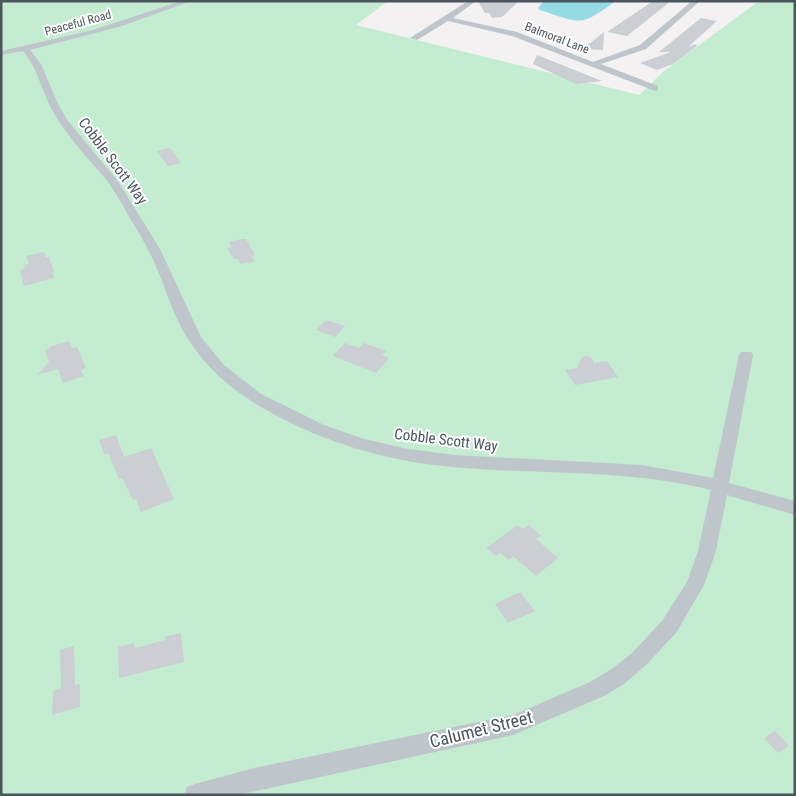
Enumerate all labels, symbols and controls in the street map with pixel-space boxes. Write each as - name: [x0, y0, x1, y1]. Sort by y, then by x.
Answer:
- street label: Peaceful Road: [43, 7, 113, 39]
- street label: Balmoral Lane: [523, 19, 591, 57]
- street label: Cobble Scott Way: [75, 114, 151, 208]
- street label: Cobble Scott Way: [393, 425, 499, 455]
- street label: Calumet Street: [427, 706, 535, 752]

